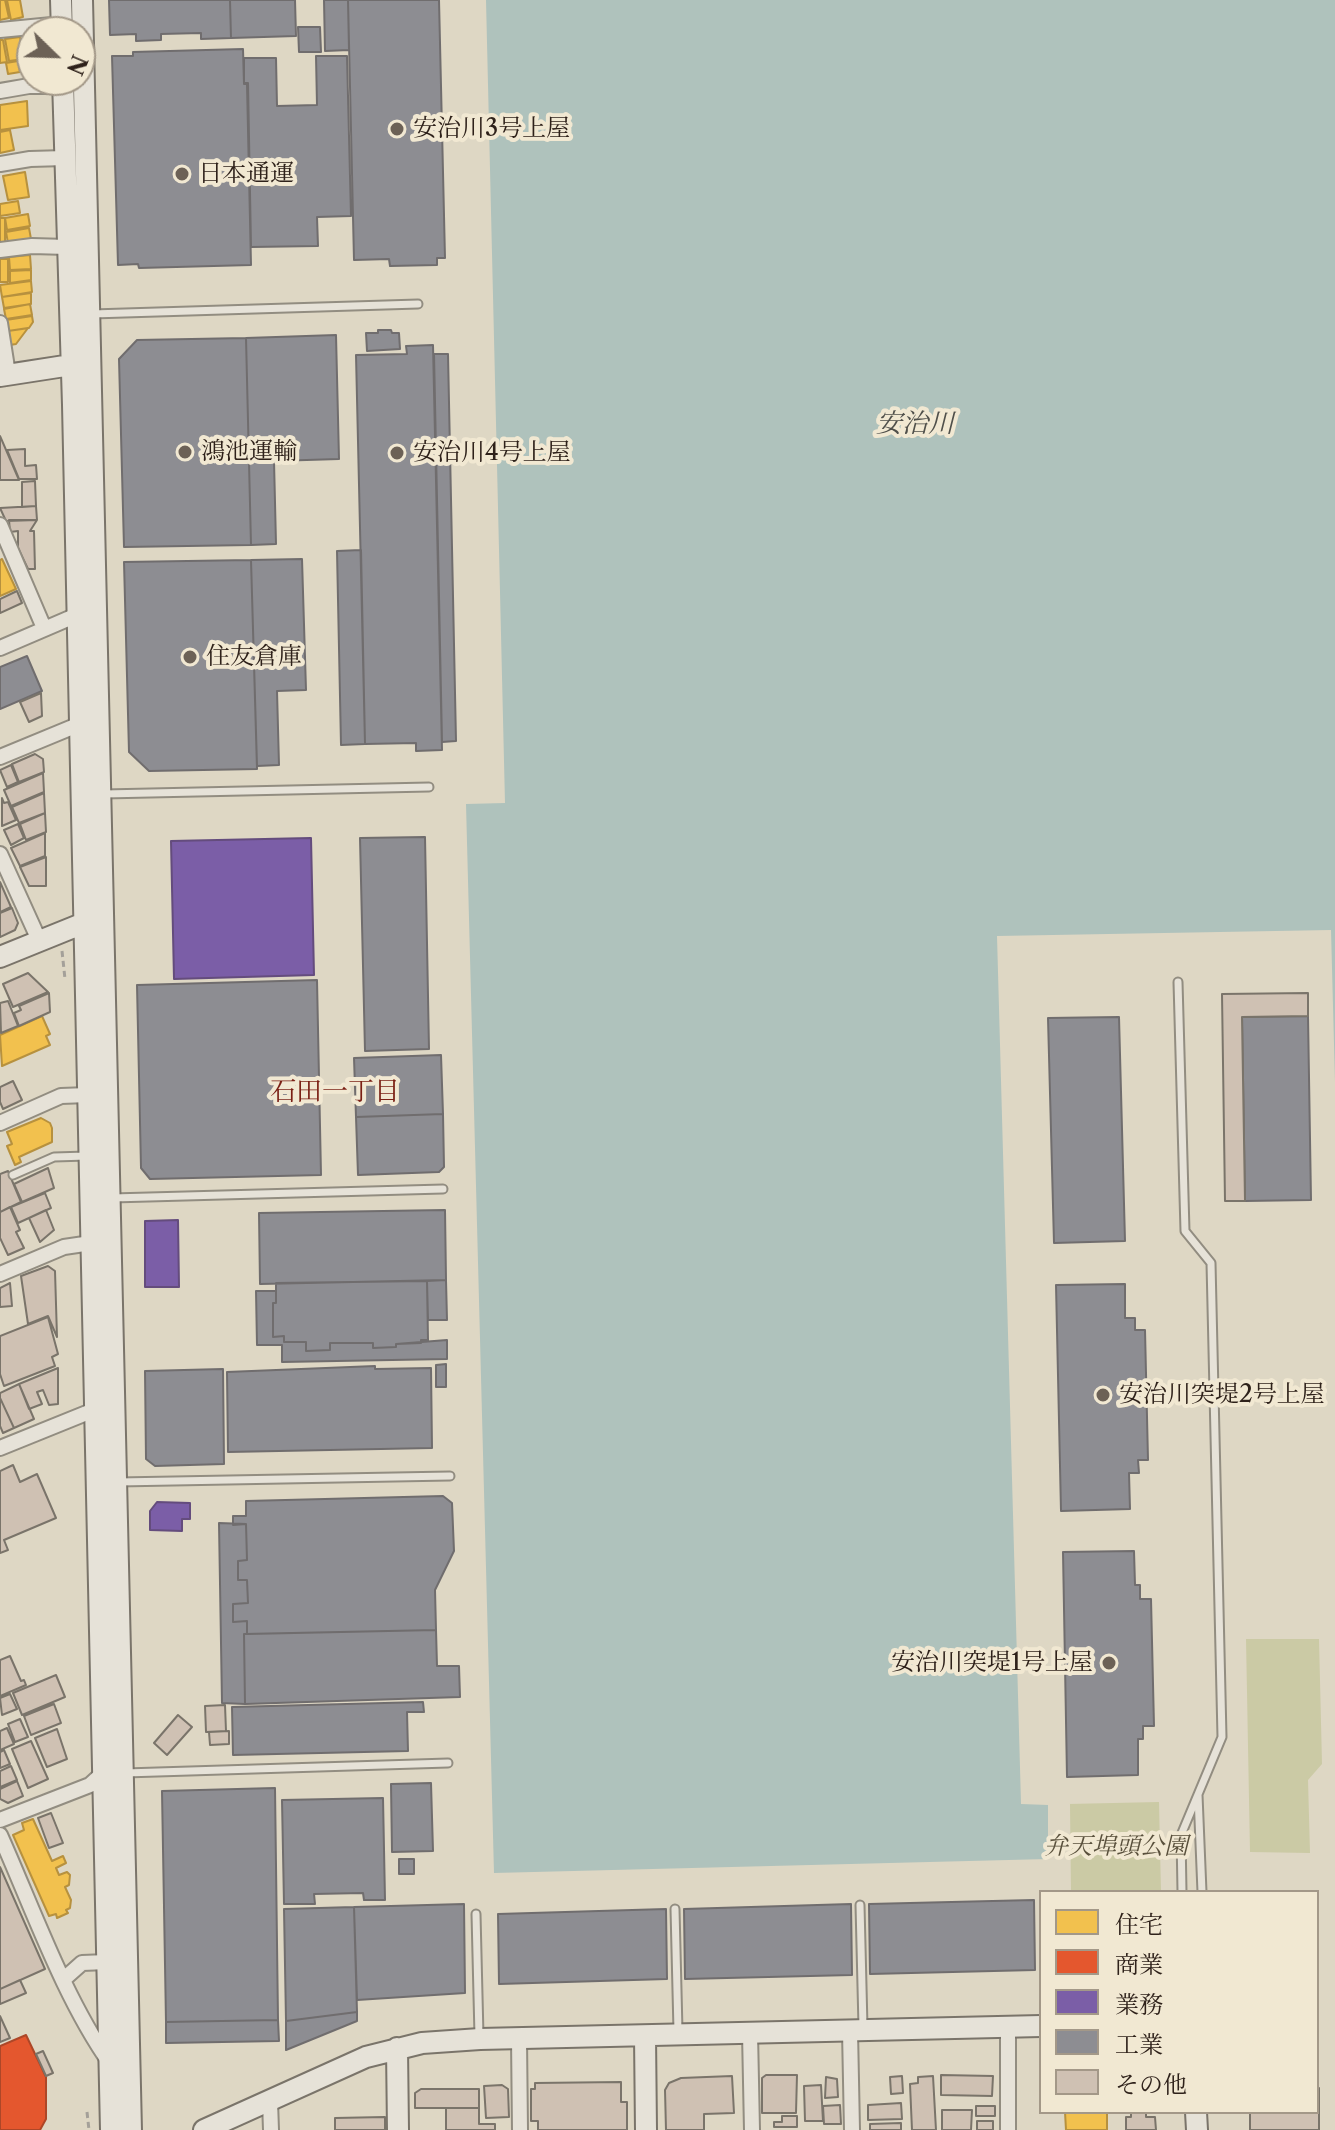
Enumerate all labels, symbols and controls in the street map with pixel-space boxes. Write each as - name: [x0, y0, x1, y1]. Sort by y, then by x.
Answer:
- north arrow: [16, 16, 96, 96]
- text: N: [61, 51, 93, 79]
- place label: 安治川3号上屋: [413, 115, 570, 143]
- marker: 安治川3号上屋: [388, 120, 406, 138]
- place label: 日本通運: [198, 160, 294, 188]
- marker: 日本通運: [173, 165, 191, 183]
- water label: 安治川: [876, 408, 954, 440]
- place label: 鴻池運輸: [201, 438, 297, 466]
- place label: 安治川4号上屋: [413, 439, 571, 467]
- marker: 鴻池運輸: [176, 443, 194, 461]
- marker: 安治川4号上屋: [388, 444, 406, 462]
- place label: 住友倉庫: [206, 643, 302, 671]
- marker: 住友倉庫: [181, 648, 199, 666]
- district label: 石田一丁目: [270, 1076, 400, 1108]
- place label: 安治川突堤2号上屋: [1119, 1381, 1325, 1409]
- marker: 安治川突堤2号上屋: [1094, 1386, 1112, 1404]
- place label: 安治川突堤1号上屋: [891, 1649, 1093, 1677]
- marker: 安治川突堤1号上屋: [1100, 1654, 1118, 1672]
- park label: 弁天埠頭公園: [1044, 1833, 1188, 1861]
- legend: [1039, 1890, 1319, 2114]
- text: 住宅: [1115, 1910, 1163, 1939]
- text: 商業: [1115, 1950, 1163, 1979]
- text: 業務: [1115, 1990, 1163, 2019]
- text: 工業: [1115, 2030, 1163, 2059]
- text: その他: [1115, 2070, 1187, 2099]

